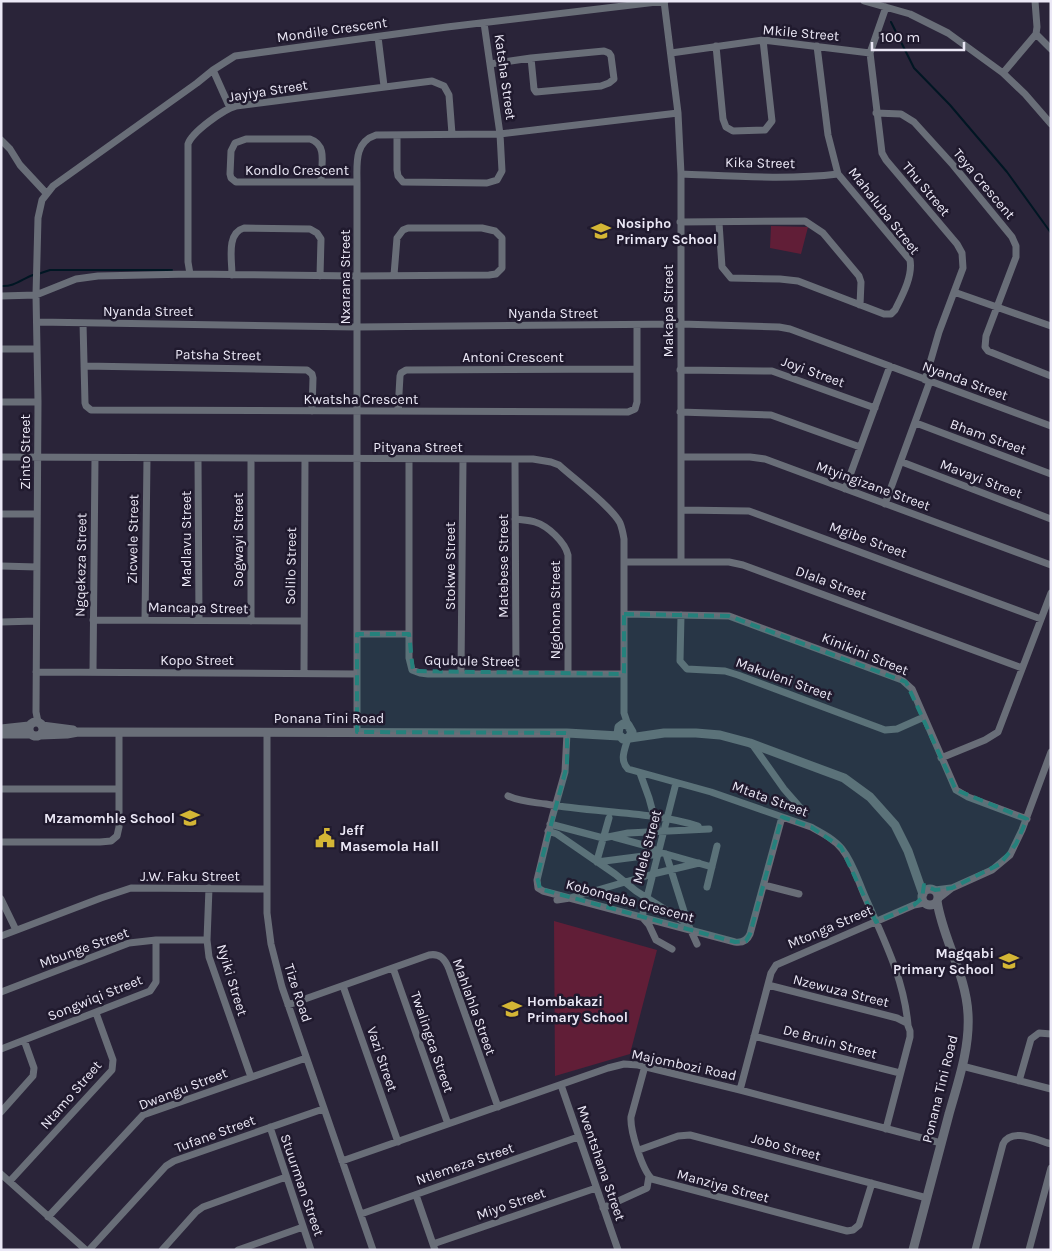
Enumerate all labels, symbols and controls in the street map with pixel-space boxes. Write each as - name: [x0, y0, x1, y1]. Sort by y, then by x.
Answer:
- street label: Mondile Crescent: [276, 14, 388, 46]
- scale bar: [872, 20, 964, 52]
- street label: Mkile Street: [762, 21, 840, 45]
- text: 100 m: [880, 28, 920, 46]
- street label: Katsha Street: [491, 33, 519, 121]
- street label: Jayiya Street: [227, 76, 309, 106]
- street label: Teya Crescent: [950, 145, 1018, 223]
- street label: Kika Street: [725, 154, 795, 172]
- street label: Thu Street: [898, 158, 954, 220]
- street label: Kondlo Crescent: [245, 162, 349, 179]
- street label: Mahaluba Street: [845, 164, 923, 258]
- place label: Nosipho Primary School: [616, 215, 717, 248]
- school or university icon: Nosipho Primary School: [590, 220, 612, 242]
- street label: Nxarana Street: [337, 229, 354, 325]
- street label: Makapa Street: [660, 265, 677, 357]
- street label: Nyanda Street: [103, 303, 193, 320]
- street label: Nyanda Street: [508, 305, 598, 322]
- street label: Patsha Street: [175, 346, 261, 364]
- street label: Antoni Crescent: [462, 349, 564, 366]
- street label: Joyi Street: [779, 353, 847, 391]
- street label: Nyanda Street: [920, 358, 1010, 404]
- street label: Kwatsha Crescent: [304, 391, 418, 408]
- street label: Zinto Street: [17, 414, 34, 490]
- street label: Bham Street: [948, 415, 1028, 459]
- street label: Pityana Street: [373, 439, 463, 456]
- street label: Mavayi Street: [937, 456, 1025, 502]
- street label: Mtyingizane Street: [814, 457, 932, 515]
- street label: Madlavu Street: [178, 491, 195, 587]
- street label: Sogwayi Street: [230, 493, 247, 587]
- street label: Zicwele Street: [124, 494, 142, 584]
- street label: Ngqekeza Street: [72, 513, 90, 617]
- street label: Matebese Street: [495, 514, 512, 618]
- street label: Mgibe Street: [827, 518, 909, 562]
- street label: Stokwe Street: [442, 522, 459, 610]
- street label: Solilo Street: [282, 527, 300, 605]
- street label: Ngohona Street: [547, 560, 564, 660]
- street label: Dlala Street: [793, 562, 869, 604]
- street label: Mancapa Street: [148, 599, 248, 617]
- street label: Kinikini Street: [819, 629, 911, 679]
- street label: Kopo Street: [160, 652, 234, 669]
- street label: Gqubule Street: [424, 652, 520, 670]
- street label: Makuleni Street: [733, 654, 835, 704]
- street label: Ponana Tini Road: [274, 710, 384, 727]
- street label: Mtata Street: [730, 777, 810, 821]
- school or university icon: Mzamomhle School: [179, 807, 201, 829]
- street label: Mlele Street: [629, 808, 665, 886]
- place label: Mzamomhle School: [44, 810, 175, 827]
- place label: Jeff Masemola Hall: [340, 822, 439, 855]
- public building icon: Jeff Masemola Hall: [314, 827, 336, 849]
- street label: J.W. Faku Street: [140, 868, 240, 885]
- street label: Kobonqaba Crescent: [564, 876, 696, 926]
- street label: Mtonga Street: [785, 901, 875, 953]
- street label: Mbunge Street: [37, 924, 131, 972]
- street label: Nyiki Street: [213, 942, 251, 1018]
- place label: Magqabi Primary School: [893, 945, 994, 978]
- school or university icon: Magqabi Primary School: [998, 950, 1020, 972]
- street label: Mahlahla Street: [449, 956, 499, 1058]
- street label: Tize Road: [281, 962, 315, 1024]
- street label: Songwiqi Street: [45, 971, 145, 1025]
- street label: Nzewuza Street: [791, 971, 891, 1011]
- street label: Twalingca Street: [407, 989, 457, 1095]
- place label: Hombakazi Primary School: [527, 993, 628, 1026]
- school or university icon: Hombakazi Primary School: [501, 998, 523, 1020]
- street label: De Bruin Street: [781, 1021, 879, 1063]
- street label: Vazi Street: [363, 1024, 401, 1094]
- street label: Ponana Tini Road: [918, 1033, 962, 1145]
- street label: Majombozi Road: [630, 1046, 738, 1084]
- street label: Ntamo Street: [37, 1057, 105, 1133]
- street label: Dwangu Street: [136, 1064, 230, 1114]
- street label: Mventshana Street: [573, 1103, 629, 1223]
- street label: Tufane Street: [172, 1112, 258, 1156]
- street label: Jobo Street: [750, 1130, 822, 1164]
- street label: Stuurman Street: [277, 1132, 327, 1238]
- street label: Ntlemeza Street: [414, 1139, 516, 1189]
- street label: Manziya Street: [675, 1166, 771, 1206]
- street label: Miyo Street: [474, 1184, 548, 1224]

